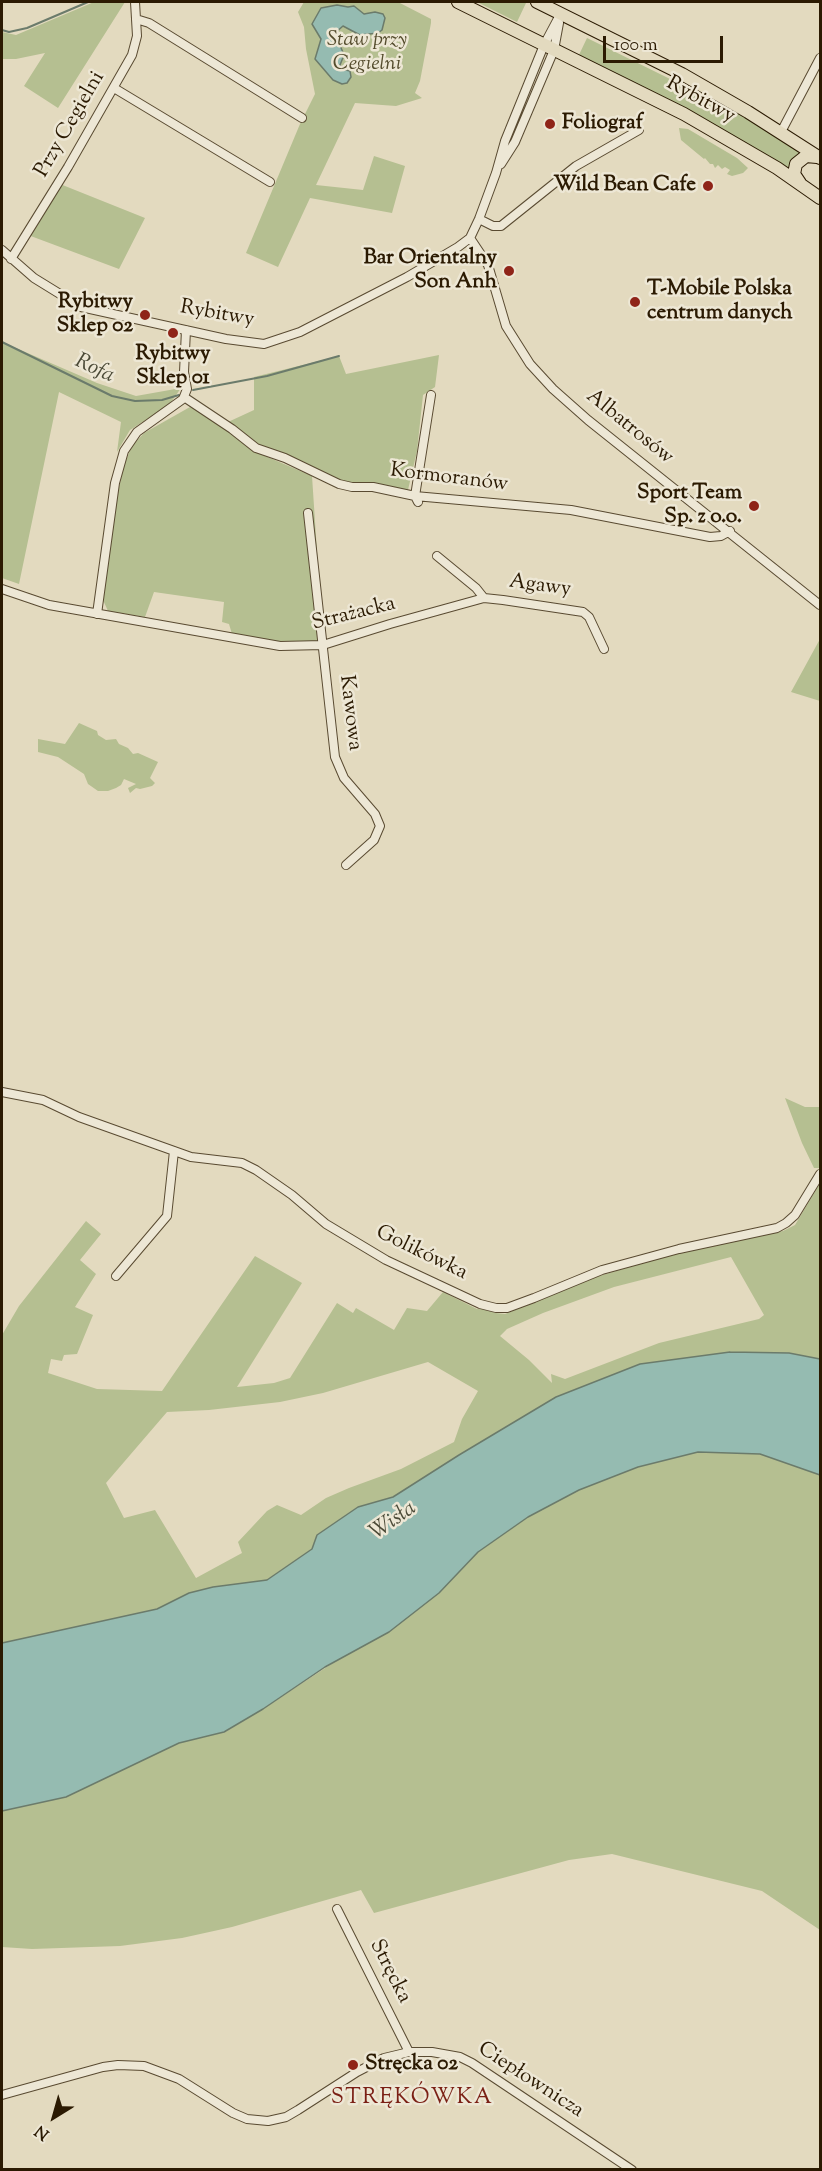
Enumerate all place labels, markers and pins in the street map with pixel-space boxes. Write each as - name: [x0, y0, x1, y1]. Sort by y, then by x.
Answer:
- place label: Foliograf: [562, 111, 643, 137]
- marker: Foliograf: [543, 117, 557, 131]
- place label: Wild Bean Cafe: [553, 173, 696, 199]
- marker: Wild Bean Cafe: [701, 179, 715, 193]
- place label: Bar Orientalny Son Anh: [363, 246, 497, 296]
- marker: Bar Orientalny Son Anh: [502, 264, 516, 278]
- place label: T‑Mobile Polska centrum danych: [647, 277, 793, 327]
- place label: Rybitwy Sklep 02: [57, 290, 133, 340]
- marker: T‑Mobile Polska centrum danych: [628, 295, 642, 309]
- marker: Rybitwy Sklep 02: [138, 308, 152, 322]
- marker: Rybitwy Sklep 01: [166, 326, 180, 340]
- place label: Rybitwy Sklep 01: [136, 342, 210, 392]
- place label: Sport Team Sp. z o.o.: [637, 481, 742, 531]
- marker: Sport Team Sp. z o.o.: [747, 499, 761, 513]
- place label: Stręcka 02: [365, 2052, 458, 2078]
- marker: Stręcka 02: [346, 2058, 360, 2072]

